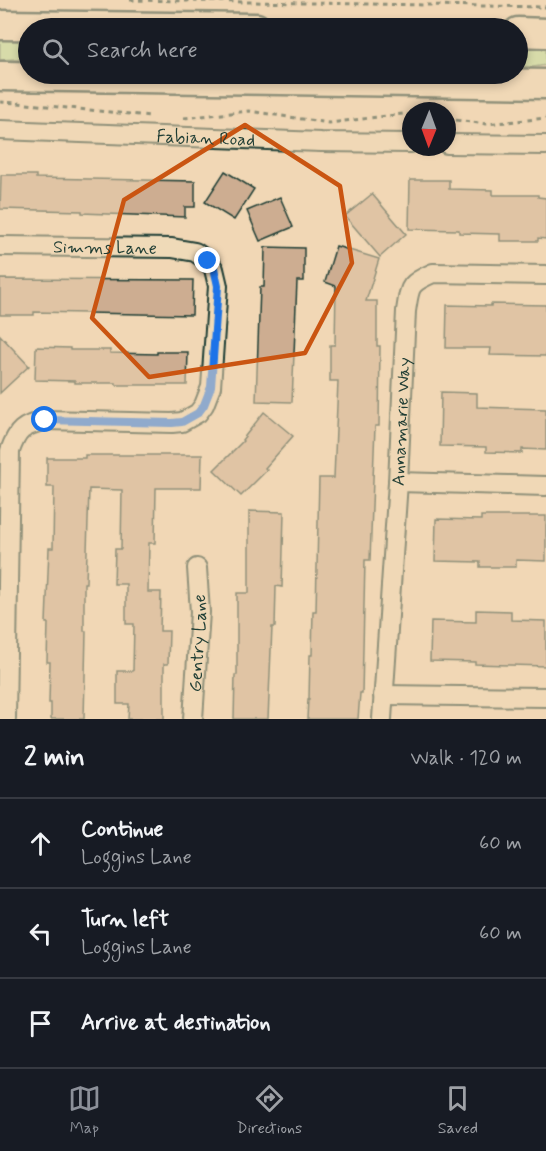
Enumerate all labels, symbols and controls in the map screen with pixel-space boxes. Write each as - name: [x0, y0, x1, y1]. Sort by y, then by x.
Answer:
- search box: [18, 18, 528, 84]
- icon: search: [39, 35, 72, 68]
- text: Search here: [87, 37, 198, 65]
- north arrow: [402, 102, 456, 156]
- street label: Fabian Road: [156, 125, 256, 153]
- street label: Simms Lane: [53, 236, 157, 261]
- route end: [194, 247, 220, 273]
- street label: Annamarie Way: [387, 357, 417, 486]
- route start: [31, 406, 57, 432]
- street label: Gentry Lane: [184, 593, 213, 693]
- text: 2 min: [24, 741, 85, 775]
- text: Walk · 120 m: [411, 745, 522, 772]
- text: Continue: [81, 816, 163, 844]
- icon: ahead: [24, 827, 57, 860]
- text: 60 m: [479, 830, 522, 857]
- text: Loggins Lane: [81, 844, 192, 871]
- text: Turn left: [81, 906, 169, 934]
- icon: left: [24, 917, 57, 950]
- text: 60 m: [479, 920, 522, 947]
- text: Loggins Lane: [81, 934, 192, 961]
- icon: arrive: [24, 1007, 57, 1040]
- text: Arrive at destination: [81, 1009, 271, 1037]
- tab: Map: [68, 1082, 101, 1139]
- tab: Directions: [236, 1082, 302, 1139]
- tab: Saved: [438, 1082, 478, 1139]

